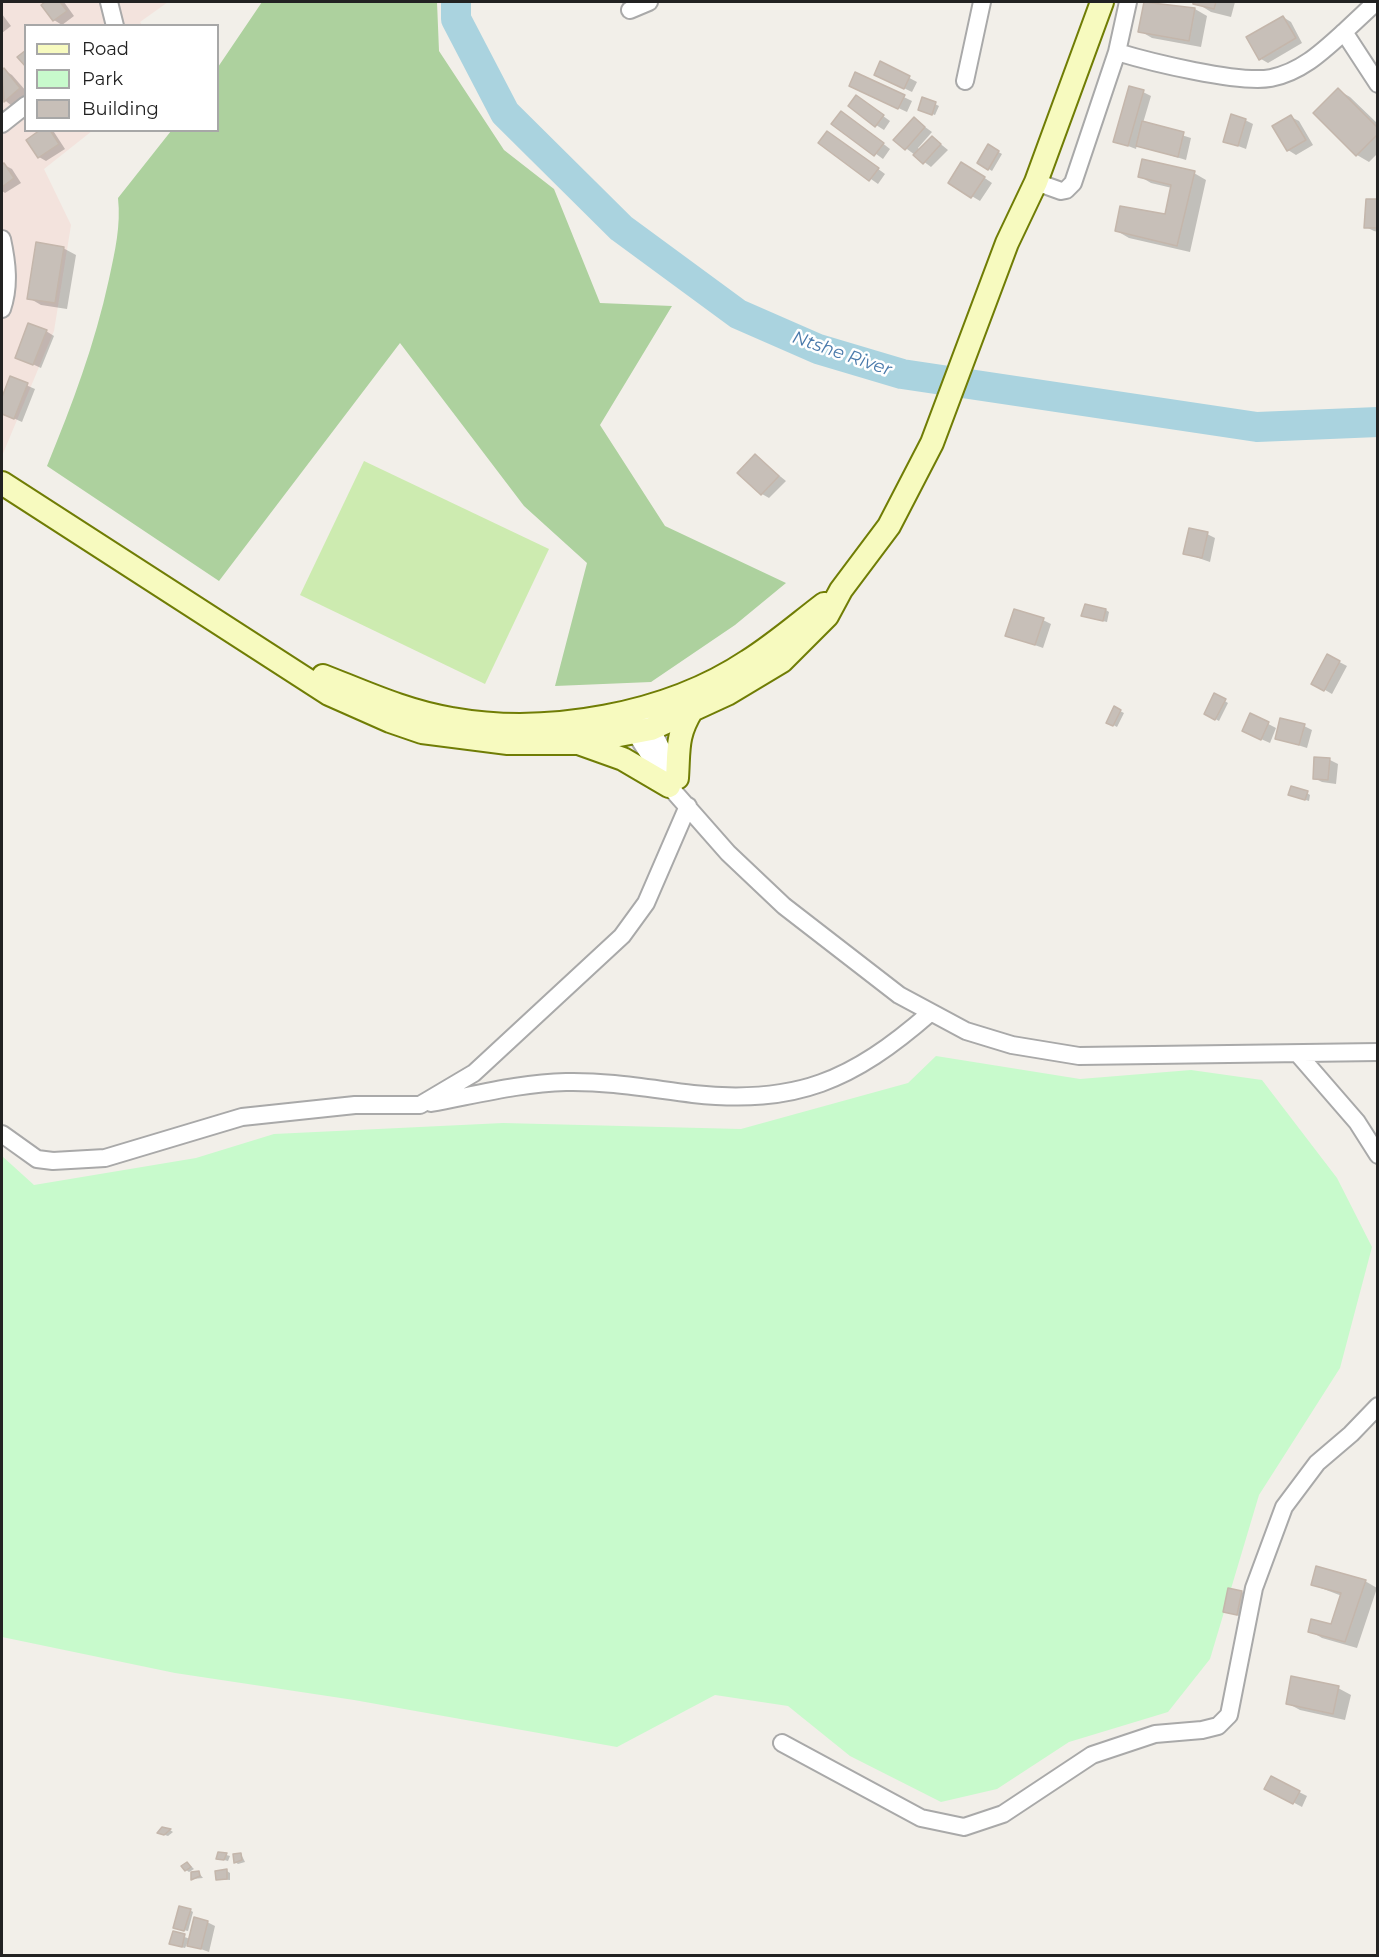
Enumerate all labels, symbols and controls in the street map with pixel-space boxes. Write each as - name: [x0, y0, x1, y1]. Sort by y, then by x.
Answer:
- legend: [24, 24, 219, 132]
- text: Road: [82, 38, 129, 60]
- text: Park: [82, 68, 123, 90]
- text: Building: [82, 98, 159, 120]
- water label: Ntshe River: [789, 327, 895, 381]

